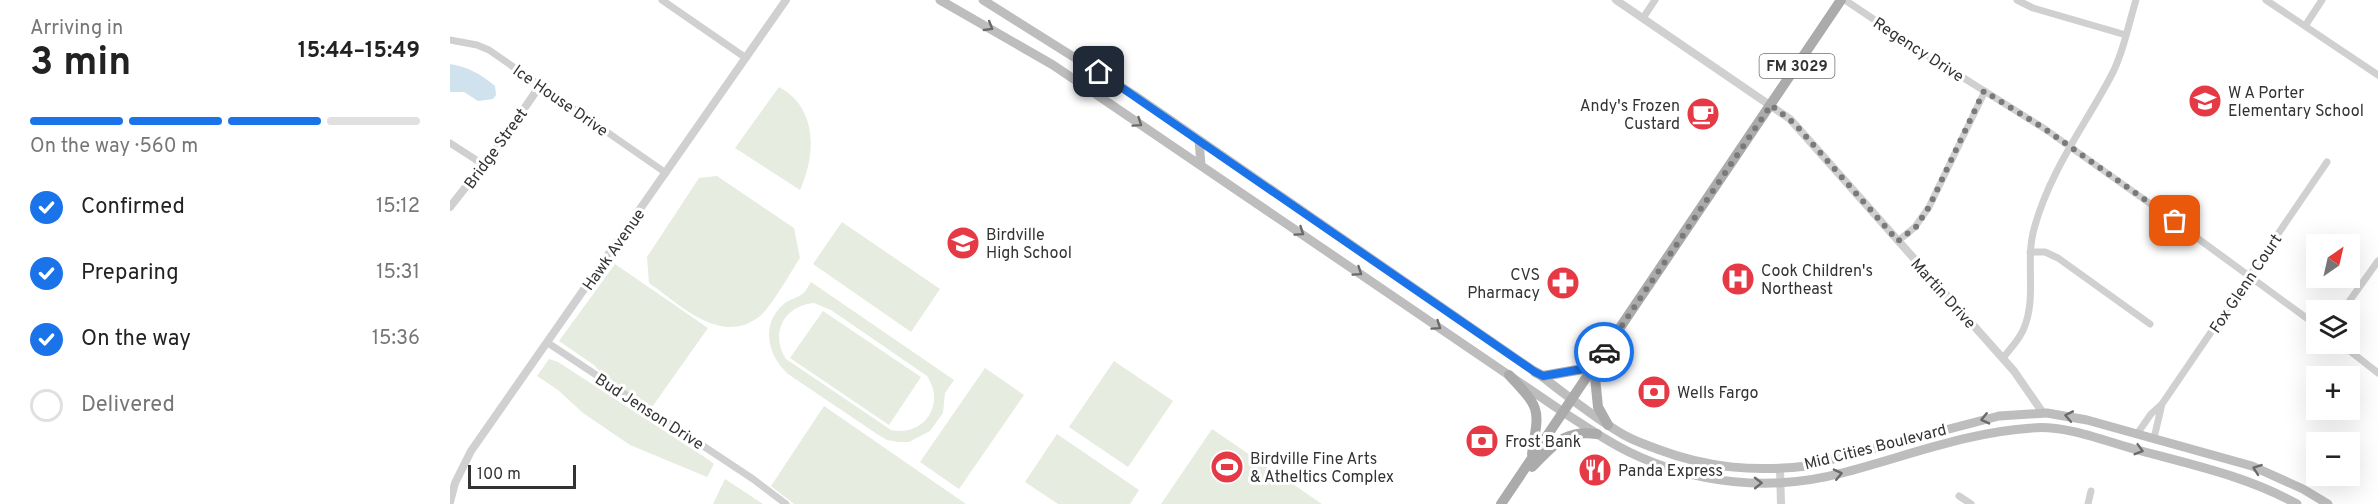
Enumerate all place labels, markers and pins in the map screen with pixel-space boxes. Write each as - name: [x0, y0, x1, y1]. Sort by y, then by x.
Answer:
- pin: [1073, 46, 1124, 97]
- school or university icon: W A Porter Elementary School: [2187, 83, 2223, 119]
- place label: W A Porter Elementary School: [2228, 84, 2364, 122]
- cafe icon: Andy's Frozen Custard: [1685, 96, 1721, 132]
- place label: Andy's Frozen Custard: [1580, 97, 1680, 135]
- pin: [2149, 195, 2200, 246]
- school or university icon: Birdville High School: [945, 225, 981, 261]
- place label: Birdville High School: [986, 226, 1072, 264]
- hospital icon: Cook Children's Northeast: [1720, 261, 1756, 297]
- place label: Cook Children's Northeast: [1761, 262, 1873, 300]
- pharmacy icon: CVS Pharmacy: [1545, 265, 1581, 301]
- place label: CVS Pharmacy: [1467, 266, 1540, 304]
- bank icon: Wells Fargo: [1636, 374, 1672, 410]
- place label: Wells Fargo: [1677, 384, 1758, 404]
- bank icon: Frost Bank: [1464, 423, 1500, 459]
- place label: Frost Bank: [1505, 433, 1581, 453]
- sports icon: Birdville Fine Arts & Atheltics Complex: [1209, 449, 1245, 485]
- place label: Birdville Fine Arts & Atheltics Complex: [1250, 450, 1394, 488]
- restaurant icon: Panda Express: [1577, 452, 1613, 488]
- place label: Panda Express: [1618, 462, 1723, 482]

